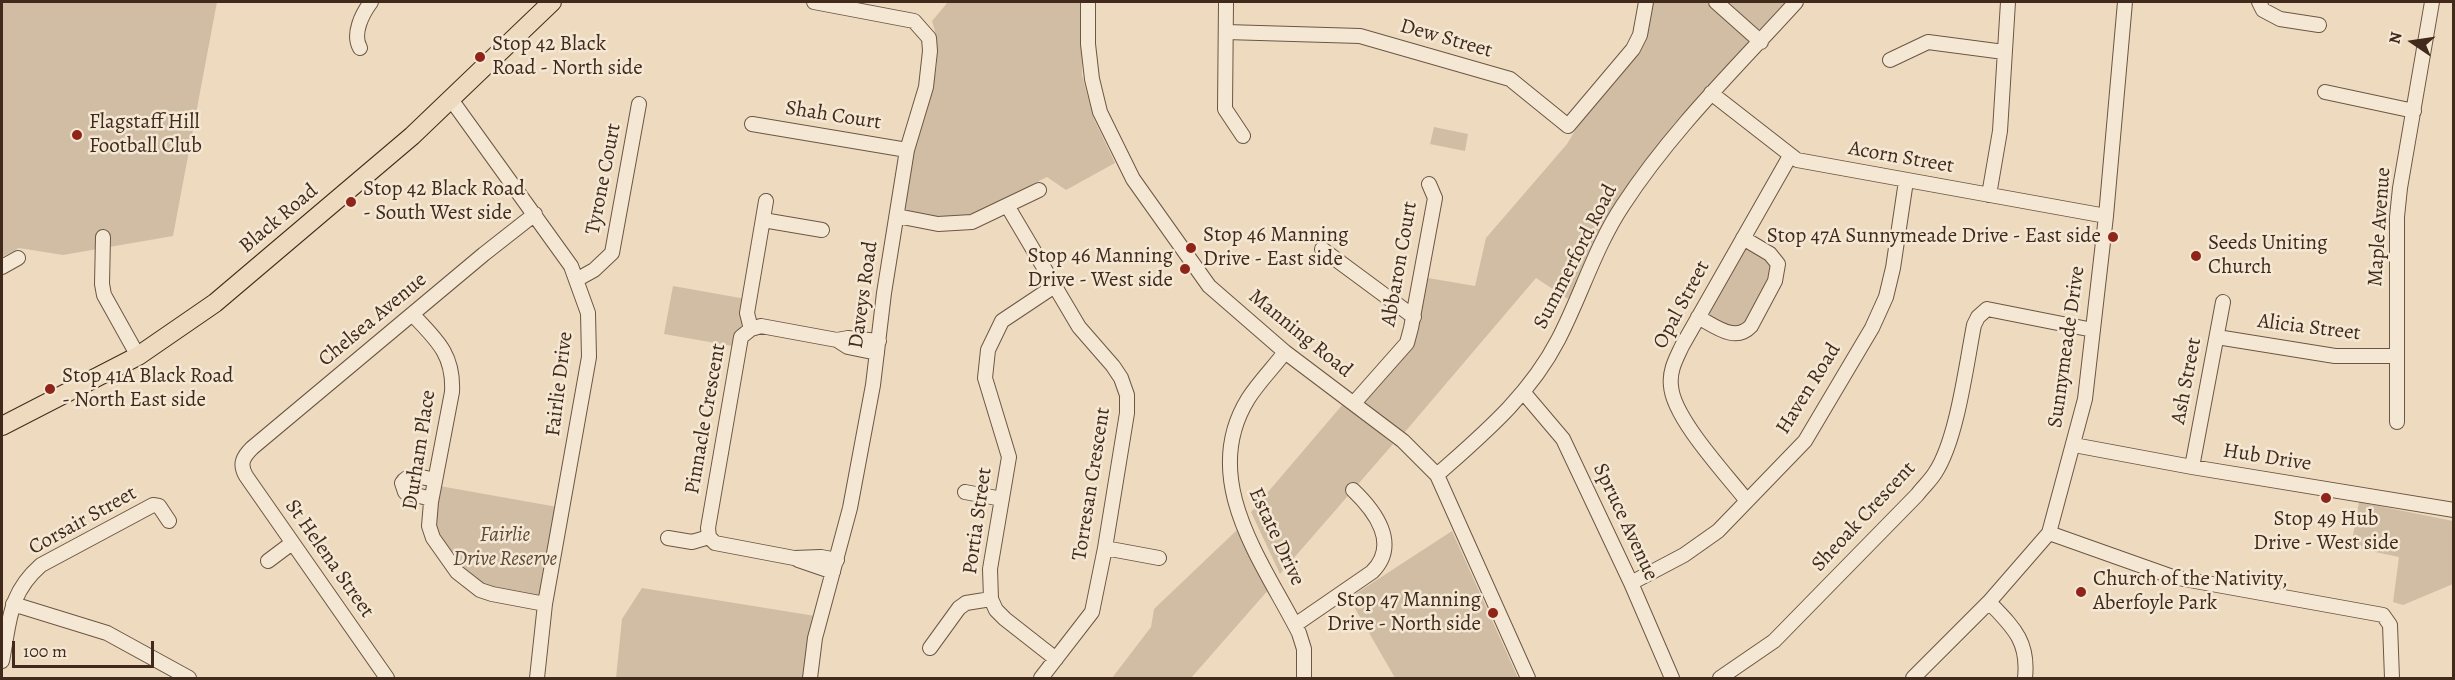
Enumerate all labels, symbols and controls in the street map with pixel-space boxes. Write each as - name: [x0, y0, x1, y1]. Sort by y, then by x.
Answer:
- north arrow: [2383, 12, 2443, 72]
- street label: Dew Street: [1397, 14, 1495, 64]
- text: N: [2383, 30, 2407, 46]
- place label: Stop 42 Black Road - North side: [492, 32, 643, 82]
- marker: Stop 42 Black Road - North side: [473, 50, 487, 64]
- street label: Shah Court: [783, 96, 883, 136]
- place label: Flagstaff Hill Football Club: [89, 110, 202, 160]
- street label: Tyrone Court: [581, 121, 627, 237]
- marker: Flagstaff Hill Football Club: [70, 128, 84, 142]
- street label: Acorn Street: [1846, 136, 1956, 180]
- street label: Maple Avenue: [2363, 166, 2397, 288]
- place label: Stop 42 Black Road - South West side: [363, 177, 525, 227]
- street label: Black Road: [235, 179, 323, 259]
- street label: Summerford Road: [1529, 180, 1623, 334]
- marker: Stop 42 Black Road - South West side: [344, 195, 358, 209]
- street label: Abbaron Court: [1377, 200, 1423, 328]
- place label: Stop 46 Manning Drive - East side: [1203, 223, 1348, 273]
- place label: Stop 47A Sunnymeade Drive - East side: [1767, 224, 2101, 250]
- marker: Stop 47A Sunnymeade Drive - East side: [2106, 230, 2120, 244]
- place label: Seeds Uniting Church: [2208, 231, 2328, 281]
- street label: Daveys Road: [844, 240, 884, 350]
- marker: Stop 46 Manning Drive - East side: [1184, 241, 1198, 255]
- place label: Stop 46 Manning Drive - West side: [1028, 244, 1173, 294]
- marker: Seeds Uniting Church: [2189, 249, 2203, 263]
- street label: Opal Street: [1648, 257, 1716, 353]
- marker: Stop 46 Manning Drive - West side: [1178, 262, 1192, 276]
- street label: Sunnymeade Drive: [2043, 264, 2091, 430]
- street label: Chelsea Avenue: [314, 268, 432, 372]
- street label: Manning Road: [1243, 284, 1357, 384]
- street label: Alicia Street: [2256, 309, 2362, 347]
- street label: Fairlie Drive: [541, 330, 579, 438]
- street label: Ash Street: [2166, 336, 2208, 426]
- street label: Haven Road: [1771, 339, 1847, 439]
- street label: Pinnacle Crescent: [680, 342, 732, 496]
- place label: Stop 41A Black Road - North East side: [62, 364, 234, 414]
- marker: Stop 41A Black Road - North East side: [43, 382, 57, 396]
- street label: Durham Place: [398, 388, 442, 512]
- street label: Torresan Crescent: [1067, 406, 1117, 562]
- street label: Hub Drive: [2221, 439, 2313, 477]
- street label: Sheoak Crescent: [1807, 457, 1921, 577]
- street label: Spruce Avenue: [1587, 459, 1663, 585]
- street label: Portia Street: [958, 466, 998, 576]
- street label: Corsair Street: [25, 481, 141, 561]
- street label: Estate Drive: [1242, 484, 1310, 590]
- marker: Stop 49 Hub Drive - West side: [2319, 491, 2333, 505]
- street label: St Helena Street: [279, 495, 379, 623]
- place label: Stop 49 Hub Drive - West side: [2253, 507, 2399, 557]
- park label: Fairlie Drive Reserve: [453, 523, 557, 573]
- place label: Church of the Nativity, Aberfoyle Park: [2093, 567, 2288, 617]
- marker: Church of the Nativity, Aberfoyle Park: [2074, 585, 2088, 599]
- place label: Stop 47 Manning Drive - North side: [1327, 588, 1481, 638]
- marker: Stop 47 Manning Drive - North side: [1486, 606, 1500, 620]
- scale bar: [15, 629, 158, 667]
- text: 100 m: [23, 639, 67, 663]

